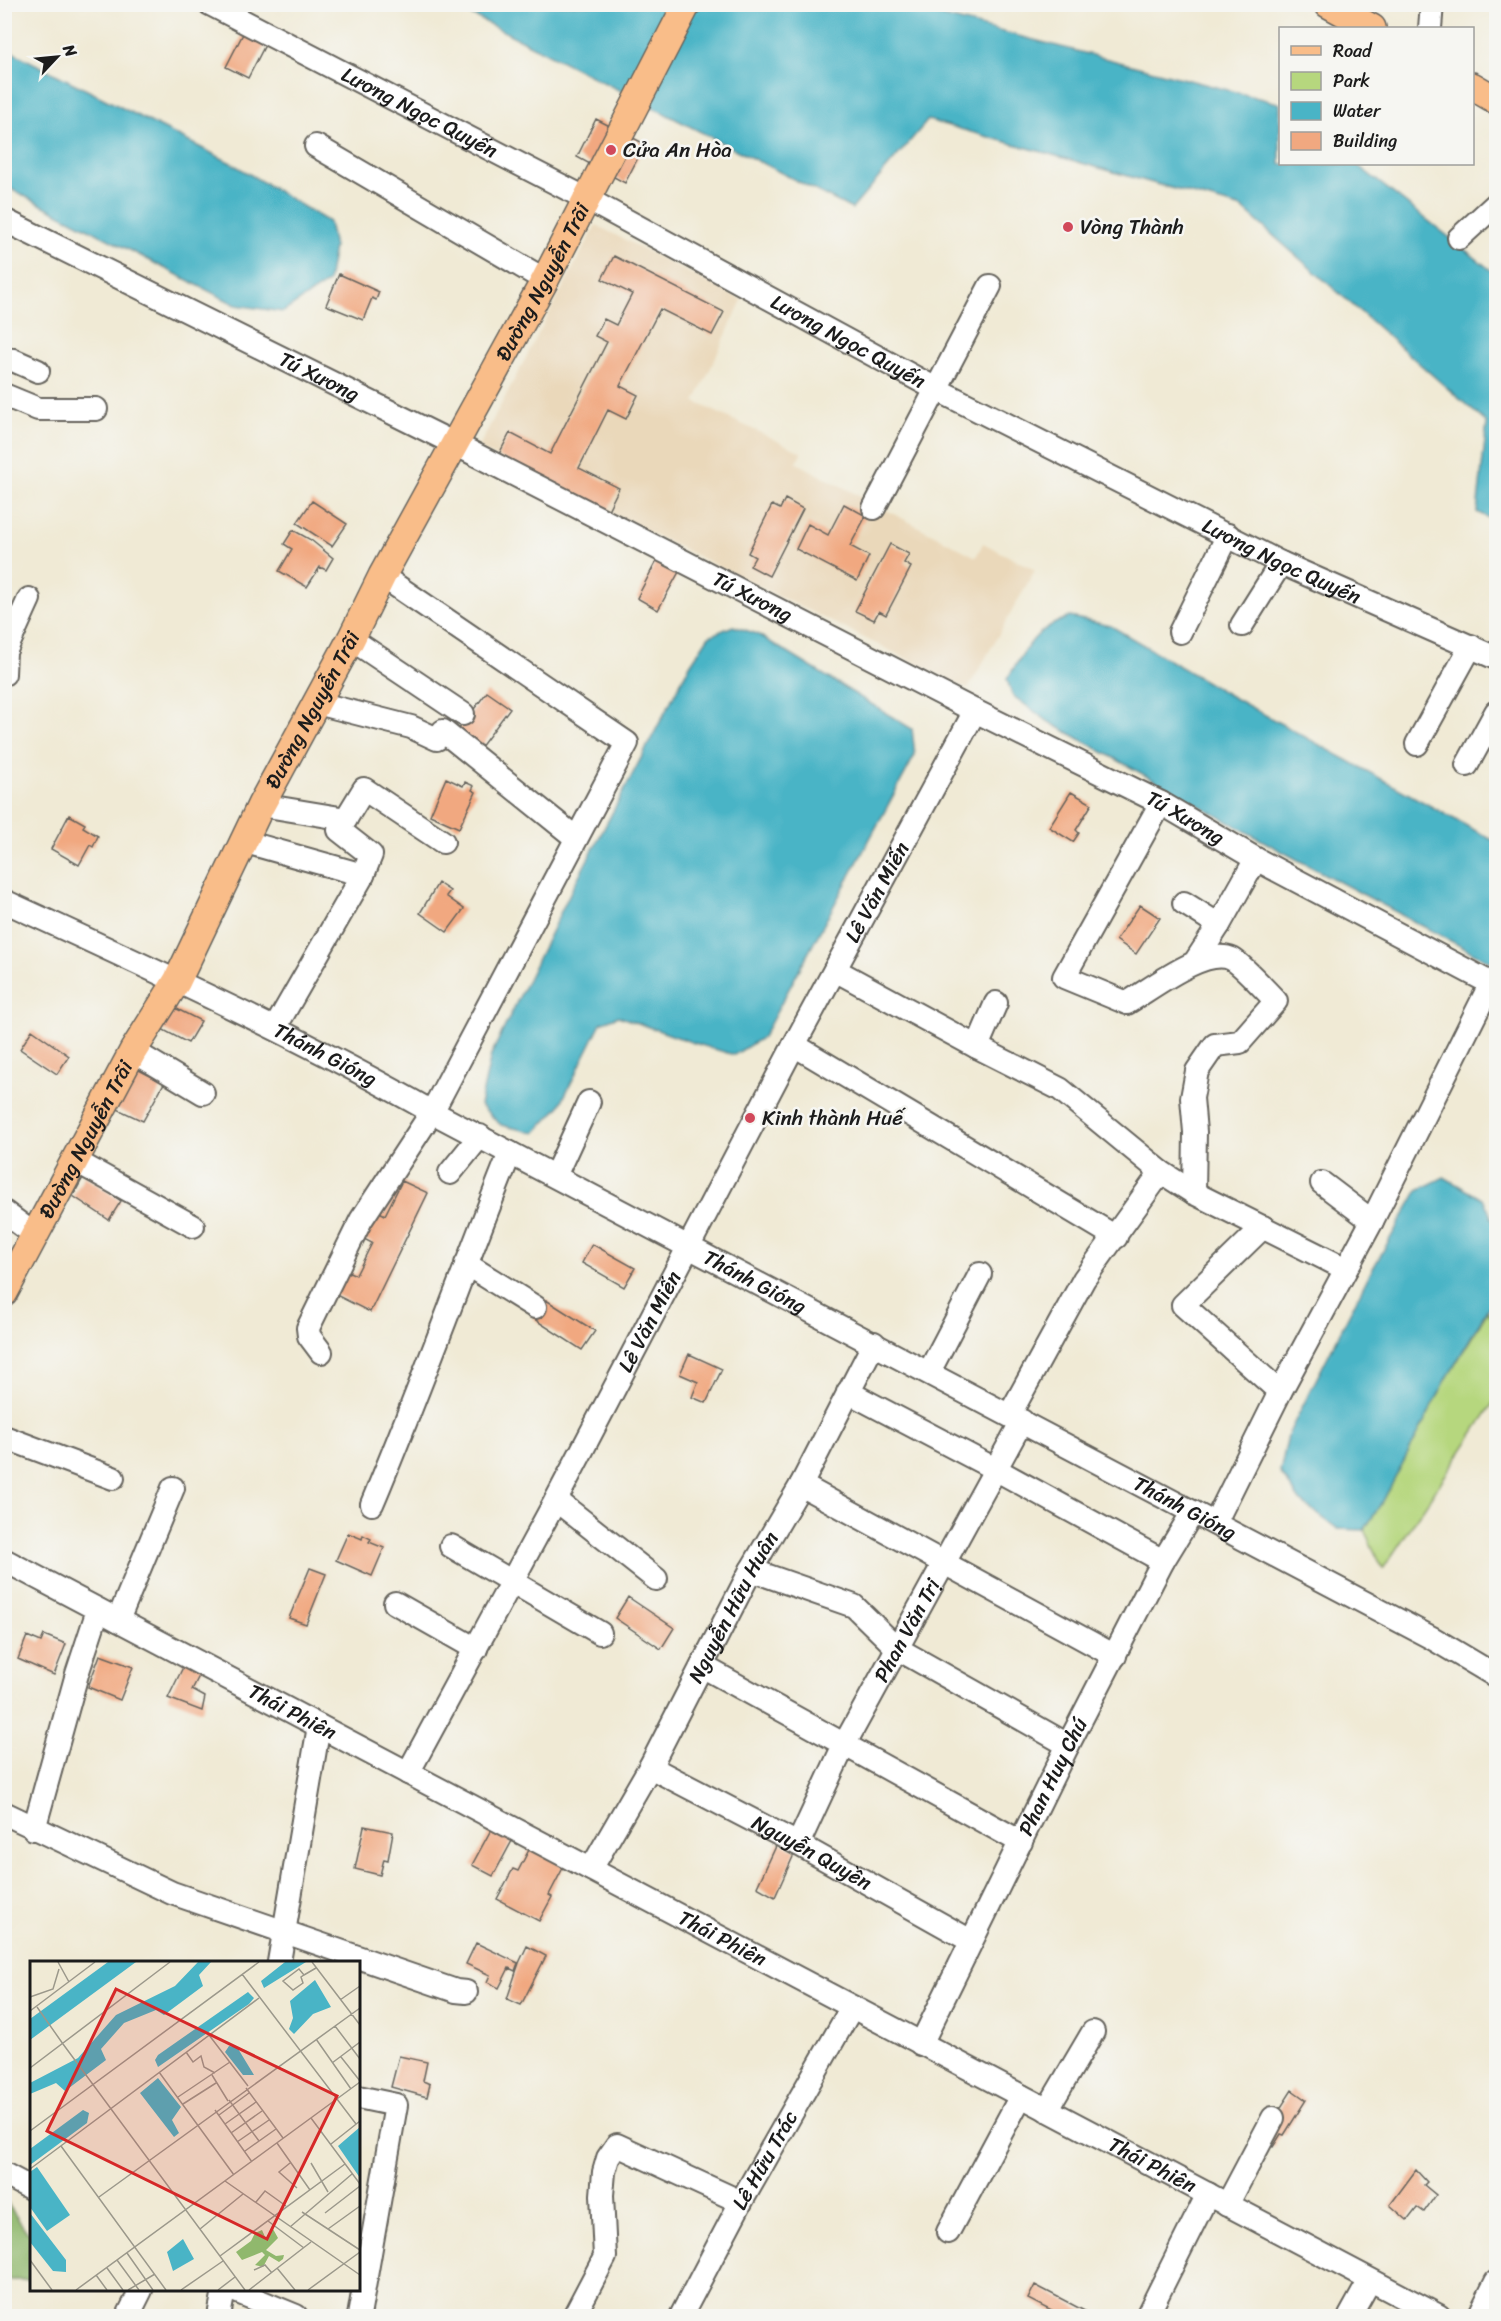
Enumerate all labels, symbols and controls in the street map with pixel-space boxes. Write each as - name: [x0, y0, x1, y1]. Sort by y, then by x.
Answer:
- north arrow: [27, 27, 87, 87]
- legend: [1279, 27, 1474, 165]
- text: Road: [1333, 35, 1373, 67]
- text: N: [54, 38, 86, 63]
- street label: Lương Ngọc Quyến: [334, 56, 505, 169]
- text: Park: [1333, 65, 1370, 97]
- text: Water: [1333, 95, 1382, 127]
- text: Building: [1333, 125, 1397, 157]
- place label: Cửa An Hòa: [623, 131, 732, 169]
- marker: Cửa An Hòa: [604, 143, 618, 157]
- street label: Đường Nguyễn Trãi: [485, 195, 601, 368]
- place label: Vòng Thành: [1080, 208, 1184, 246]
- marker: Vòng Thành: [1061, 220, 1075, 234]
- street label: Lương Ngọc Quyến: [764, 283, 933, 399]
- street label: Tú Xương: [272, 340, 367, 413]
- street label: Lương Ngọc Quyến: [1195, 507, 1367, 615]
- street label: Tú Xương: [706, 560, 800, 634]
- street label: Đường Nguyễn Trãi: [254, 623, 372, 796]
- street label: Tú Xương: [1139, 779, 1233, 856]
- street label: Lê Văn Miến: [834, 834, 920, 950]
- street label: Thánh Gióng: [267, 1012, 384, 1097]
- street label: Đường Nguyễn Trãi: [28, 1052, 144, 1226]
- place label: Kinh thành Huế: [762, 1099, 906, 1137]
- marker: Kinh thành Huế: [743, 1111, 757, 1125]
- street label: Thánh Gióng: [696, 1239, 814, 1325]
- street label: Lê Văn Miến: [607, 1264, 692, 1379]
- street label: Thánh Gióng: [1126, 1465, 1244, 1551]
- street label: Nguyễn Hữu Huân: [677, 1524, 789, 1690]
- street label: Phan Văn Trị: [863, 1570, 952, 1689]
- street label: Thái Phiên: [241, 1673, 344, 1751]
- street label: Phan Huy Chú: [1007, 1710, 1099, 1843]
- street label: Nguyễn Quyền: [745, 1804, 879, 1901]
- street label: Thái Phiên: [671, 1899, 774, 1978]
- inset map: [30, 1961, 360, 2291]
- street label: Lê Hữu Trác: [721, 2103, 809, 2217]
- street label: Thái Phiên: [1101, 2126, 1204, 2204]

